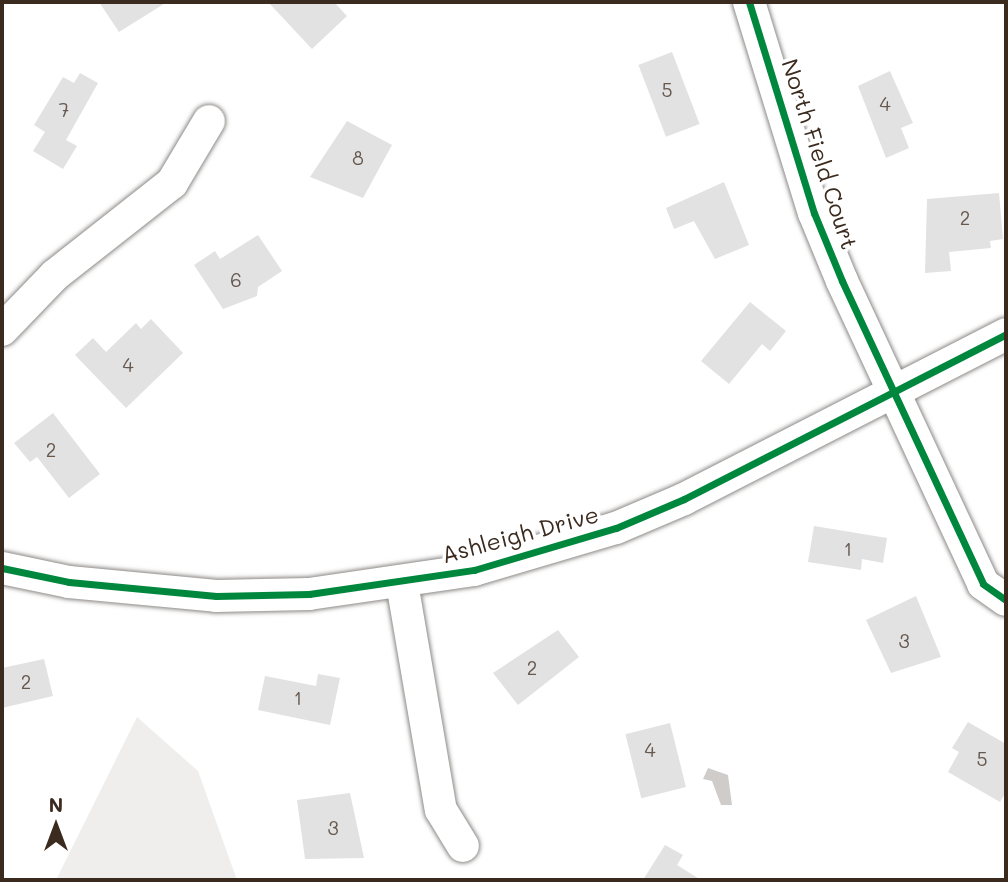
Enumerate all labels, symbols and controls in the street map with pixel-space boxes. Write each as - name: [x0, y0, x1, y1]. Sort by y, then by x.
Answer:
- street label: North Field Court: [776, 55, 864, 253]
- house number: 5: [661, 79, 673, 101]
- house number: 4: [879, 93, 891, 115]
- house number: 7: [59, 99, 69, 121]
- house number: 8: [352, 147, 364, 169]
- house number: 2: [960, 207, 970, 229]
- house number: 6: [230, 269, 242, 291]
- house number: 4: [122, 354, 134, 376]
- house number: 2: [46, 439, 56, 461]
- street label: Ashleigh Drive: [438, 500, 602, 568]
- house number: 1: [844, 538, 852, 560]
- house number: 3: [898, 630, 910, 652]
- house number: 2: [527, 657, 537, 679]
- house number: 2: [21, 671, 31, 693]
- house number: 1: [294, 687, 302, 709]
- house number: 4: [644, 739, 656, 761]
- house number: 5: [976, 748, 988, 770]
- north arrow: [21, 791, 91, 861]
- text: N: [49, 792, 63, 817]
- house number: 3: [327, 817, 339, 839]

